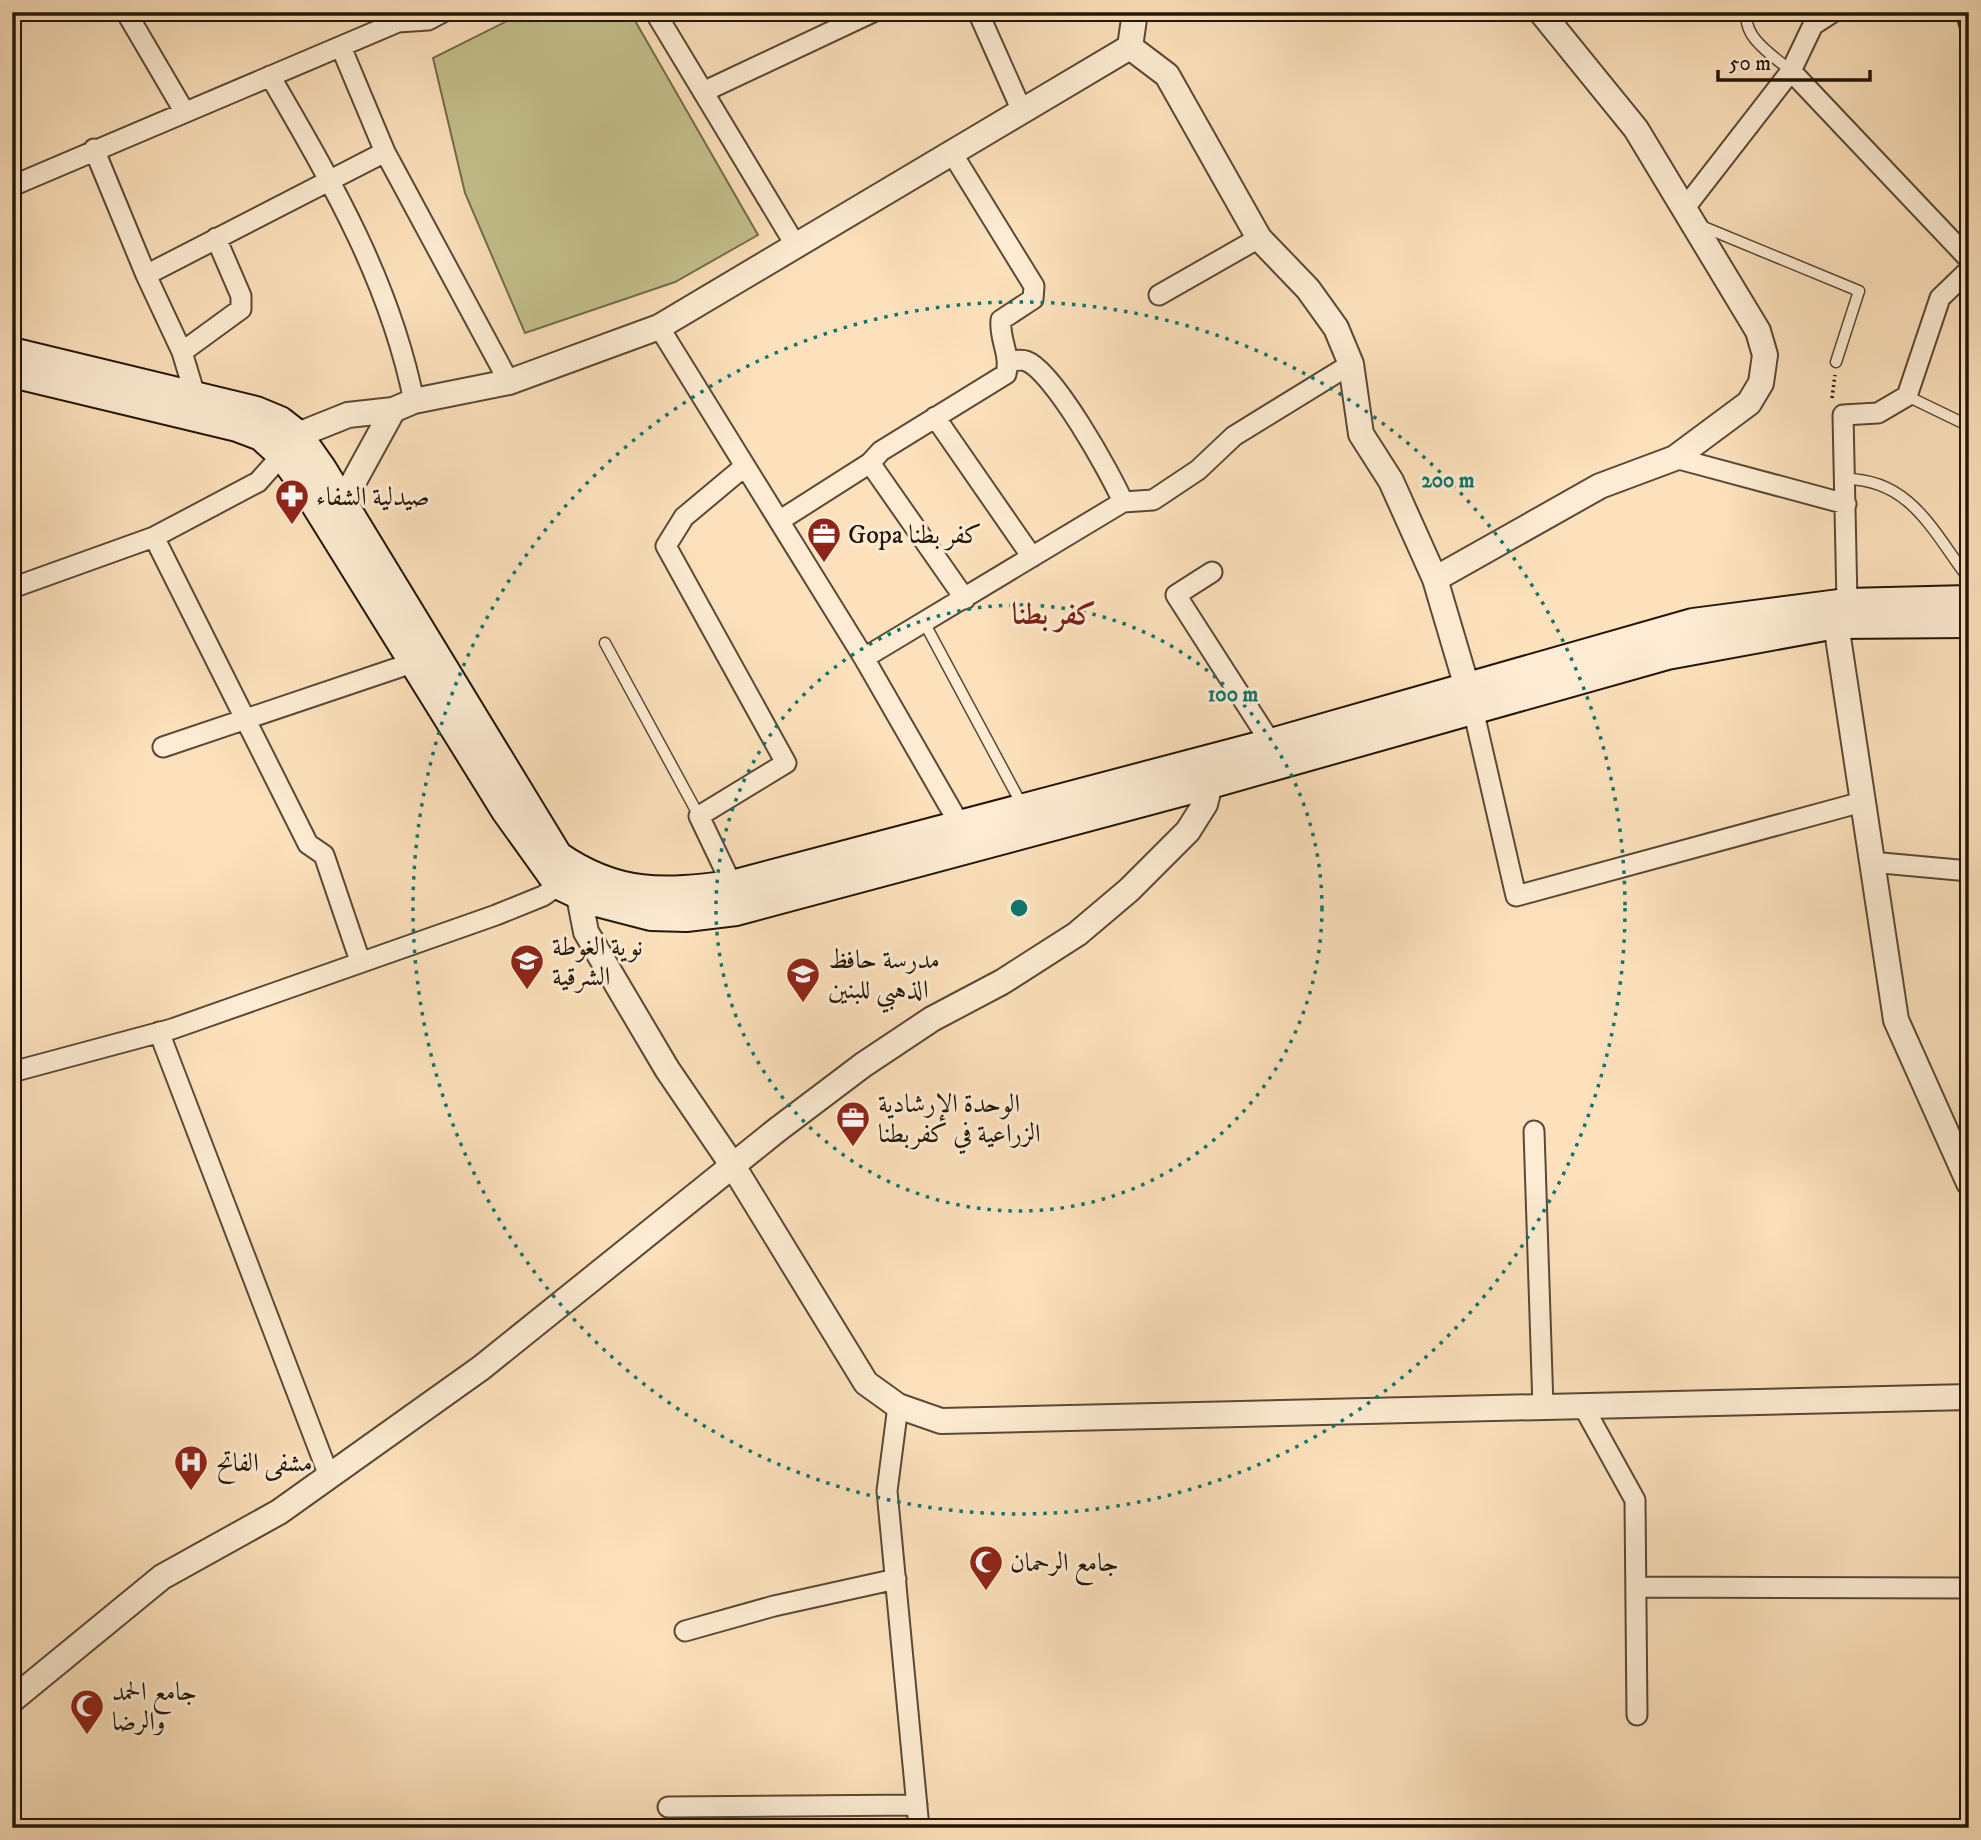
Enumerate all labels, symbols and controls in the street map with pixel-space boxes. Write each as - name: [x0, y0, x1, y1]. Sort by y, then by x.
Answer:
- scale bar: [1718, 38, 1871, 82]
- text: 50 m: [1729, 51, 1771, 77]
- text: 200 m: [1421, 468, 1475, 494]
- pharmacy icon: صيدلية الشفاء: [273, 477, 311, 526]
- place label: صيدلية الشفاء: [316, 481, 430, 514]
- office icon: Gopa كفر بطنا: [805, 515, 843, 564]
- place label: Gopa كفر بطنا: [848, 519, 982, 552]
- district label: كفر بطنا: [1012, 597, 1096, 634]
- text: 100 m: [1208, 682, 1258, 708]
- centre of rings: [1007, 896, 1031, 920]
- place label: نوية الغوطة الشرقية: [552, 931, 643, 994]
- school or university icon: نوية الغوطة الشرقية: [508, 942, 546, 991]
- place label: مدرسة حافظ الذهبي للبنين: [828, 944, 940, 1013]
- school or university icon: مدرسة حافظ الذهبي للبنين: [784, 955, 822, 1004]
- place label: الوحدة الإرشادية الزراعية في كفربطنا: [878, 1088, 1041, 1155]
- office icon: الوحدة الإرشادية الزراعية في كفربطنا: [834, 1099, 872, 1148]
- hospital icon: مشفى الفاتح: [172, 1443, 210, 1492]
- place label: مشفى الفاتح: [216, 1447, 313, 1484]
- mosque icon: جامع الرحمان: [967, 1543, 1005, 1592]
- place label: جامع الرحمان: [1010, 1547, 1119, 1586]
- place label: جامع الحمد والرضا: [112, 1676, 197, 1739]
- mosque icon: جامع الحمد والرضا: [68, 1687, 106, 1736]

